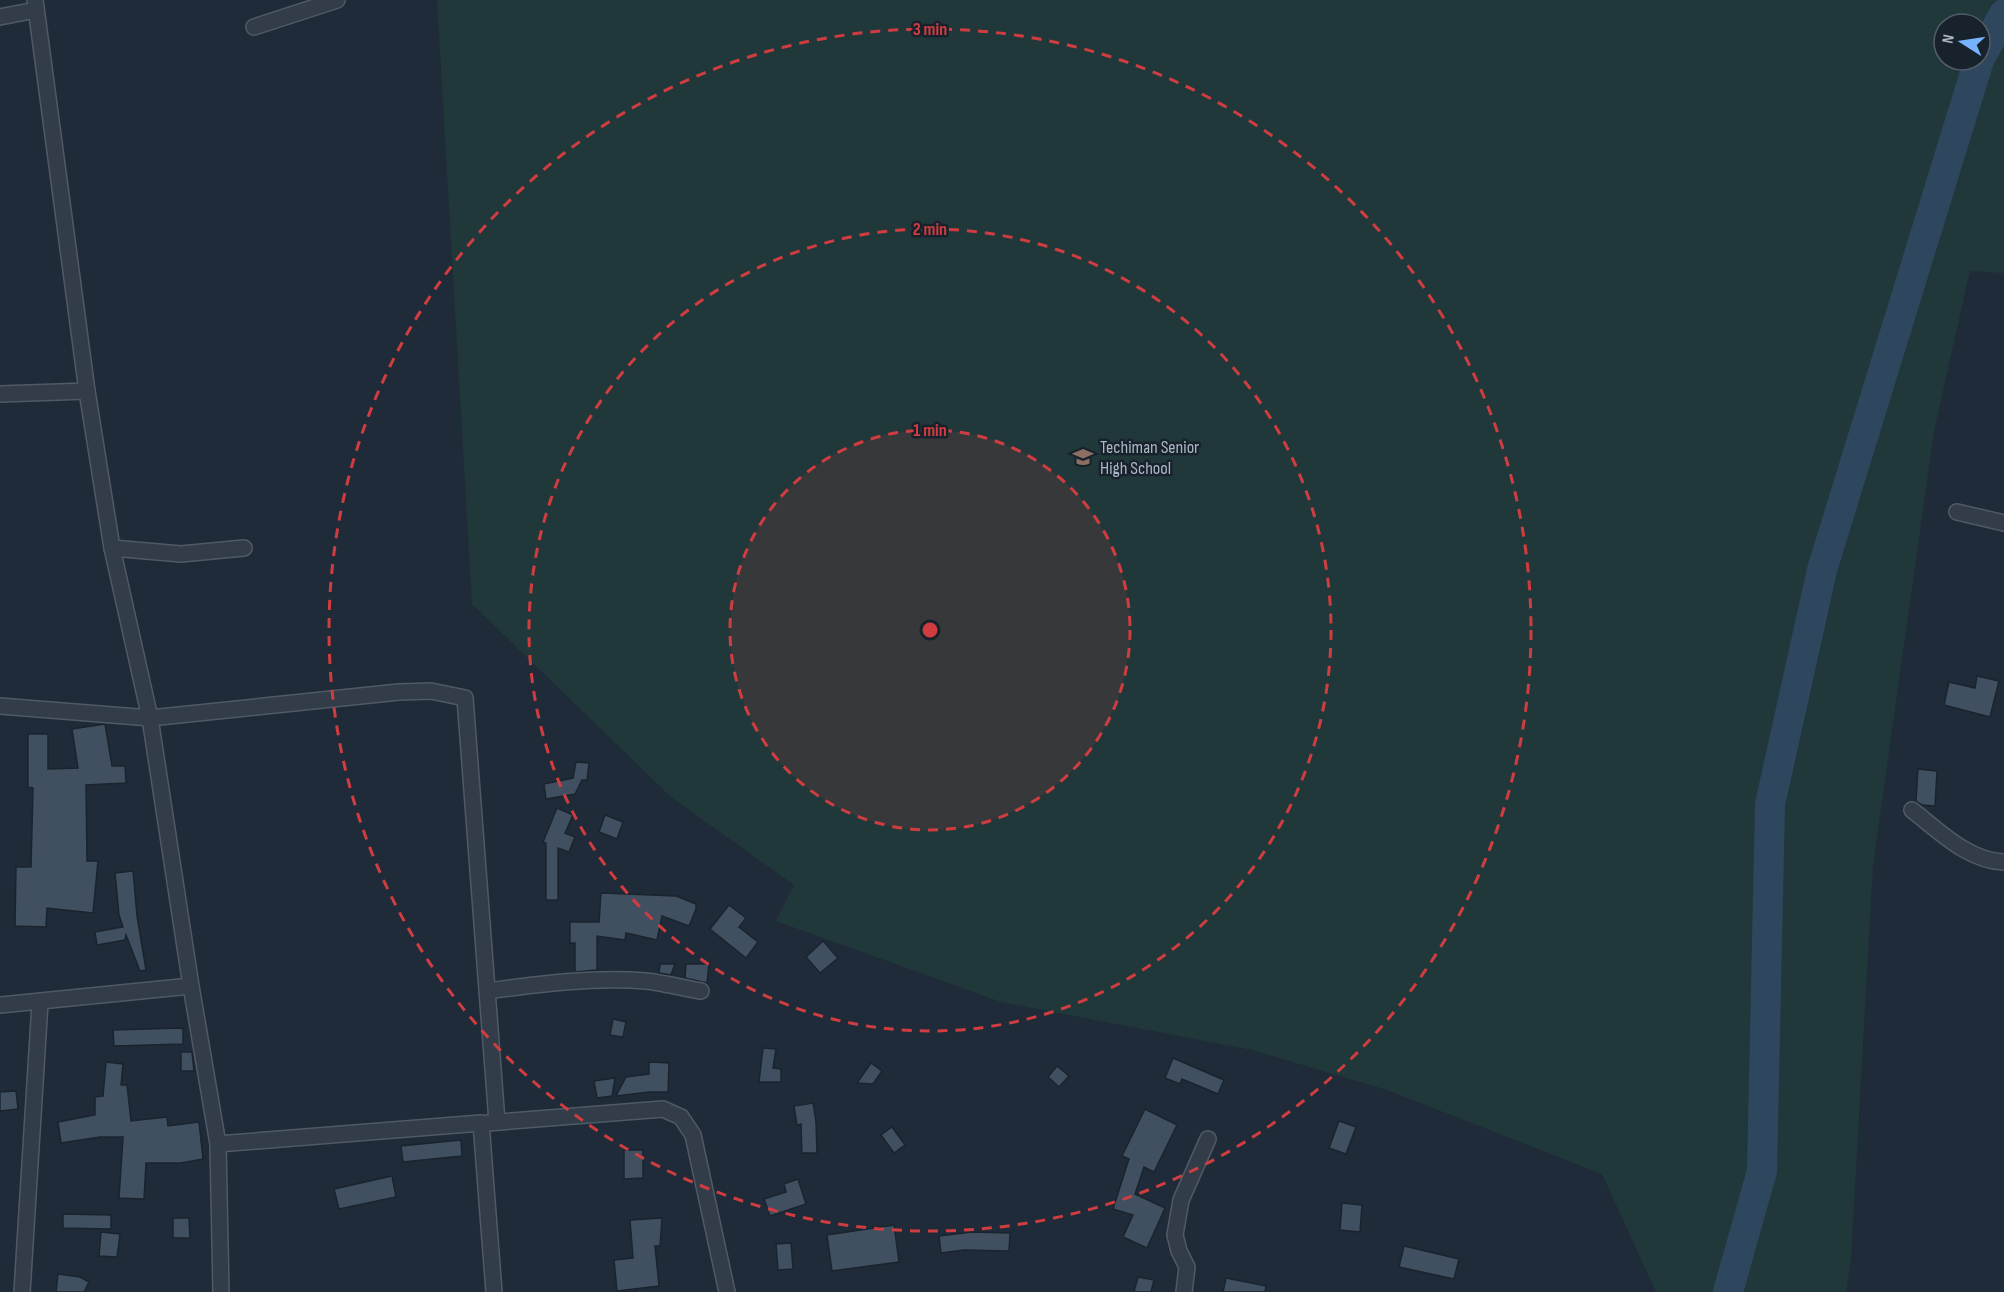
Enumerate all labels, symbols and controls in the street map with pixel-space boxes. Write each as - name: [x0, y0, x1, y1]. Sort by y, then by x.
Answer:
- north arrow: [1932, 12, 1992, 72]
- text: 3 min: [913, 19, 947, 40]
- text: N: [1939, 33, 1959, 45]
- text: 2 min: [913, 219, 947, 240]
- text: 1 min: [913, 420, 947, 441]
- place label: Techiman Senior High School: [1100, 437, 1199, 479]
- school or university icon: Techiman Senior High School: [1071, 445, 1095, 469]
- centre of rings: [920, 620, 940, 640]

